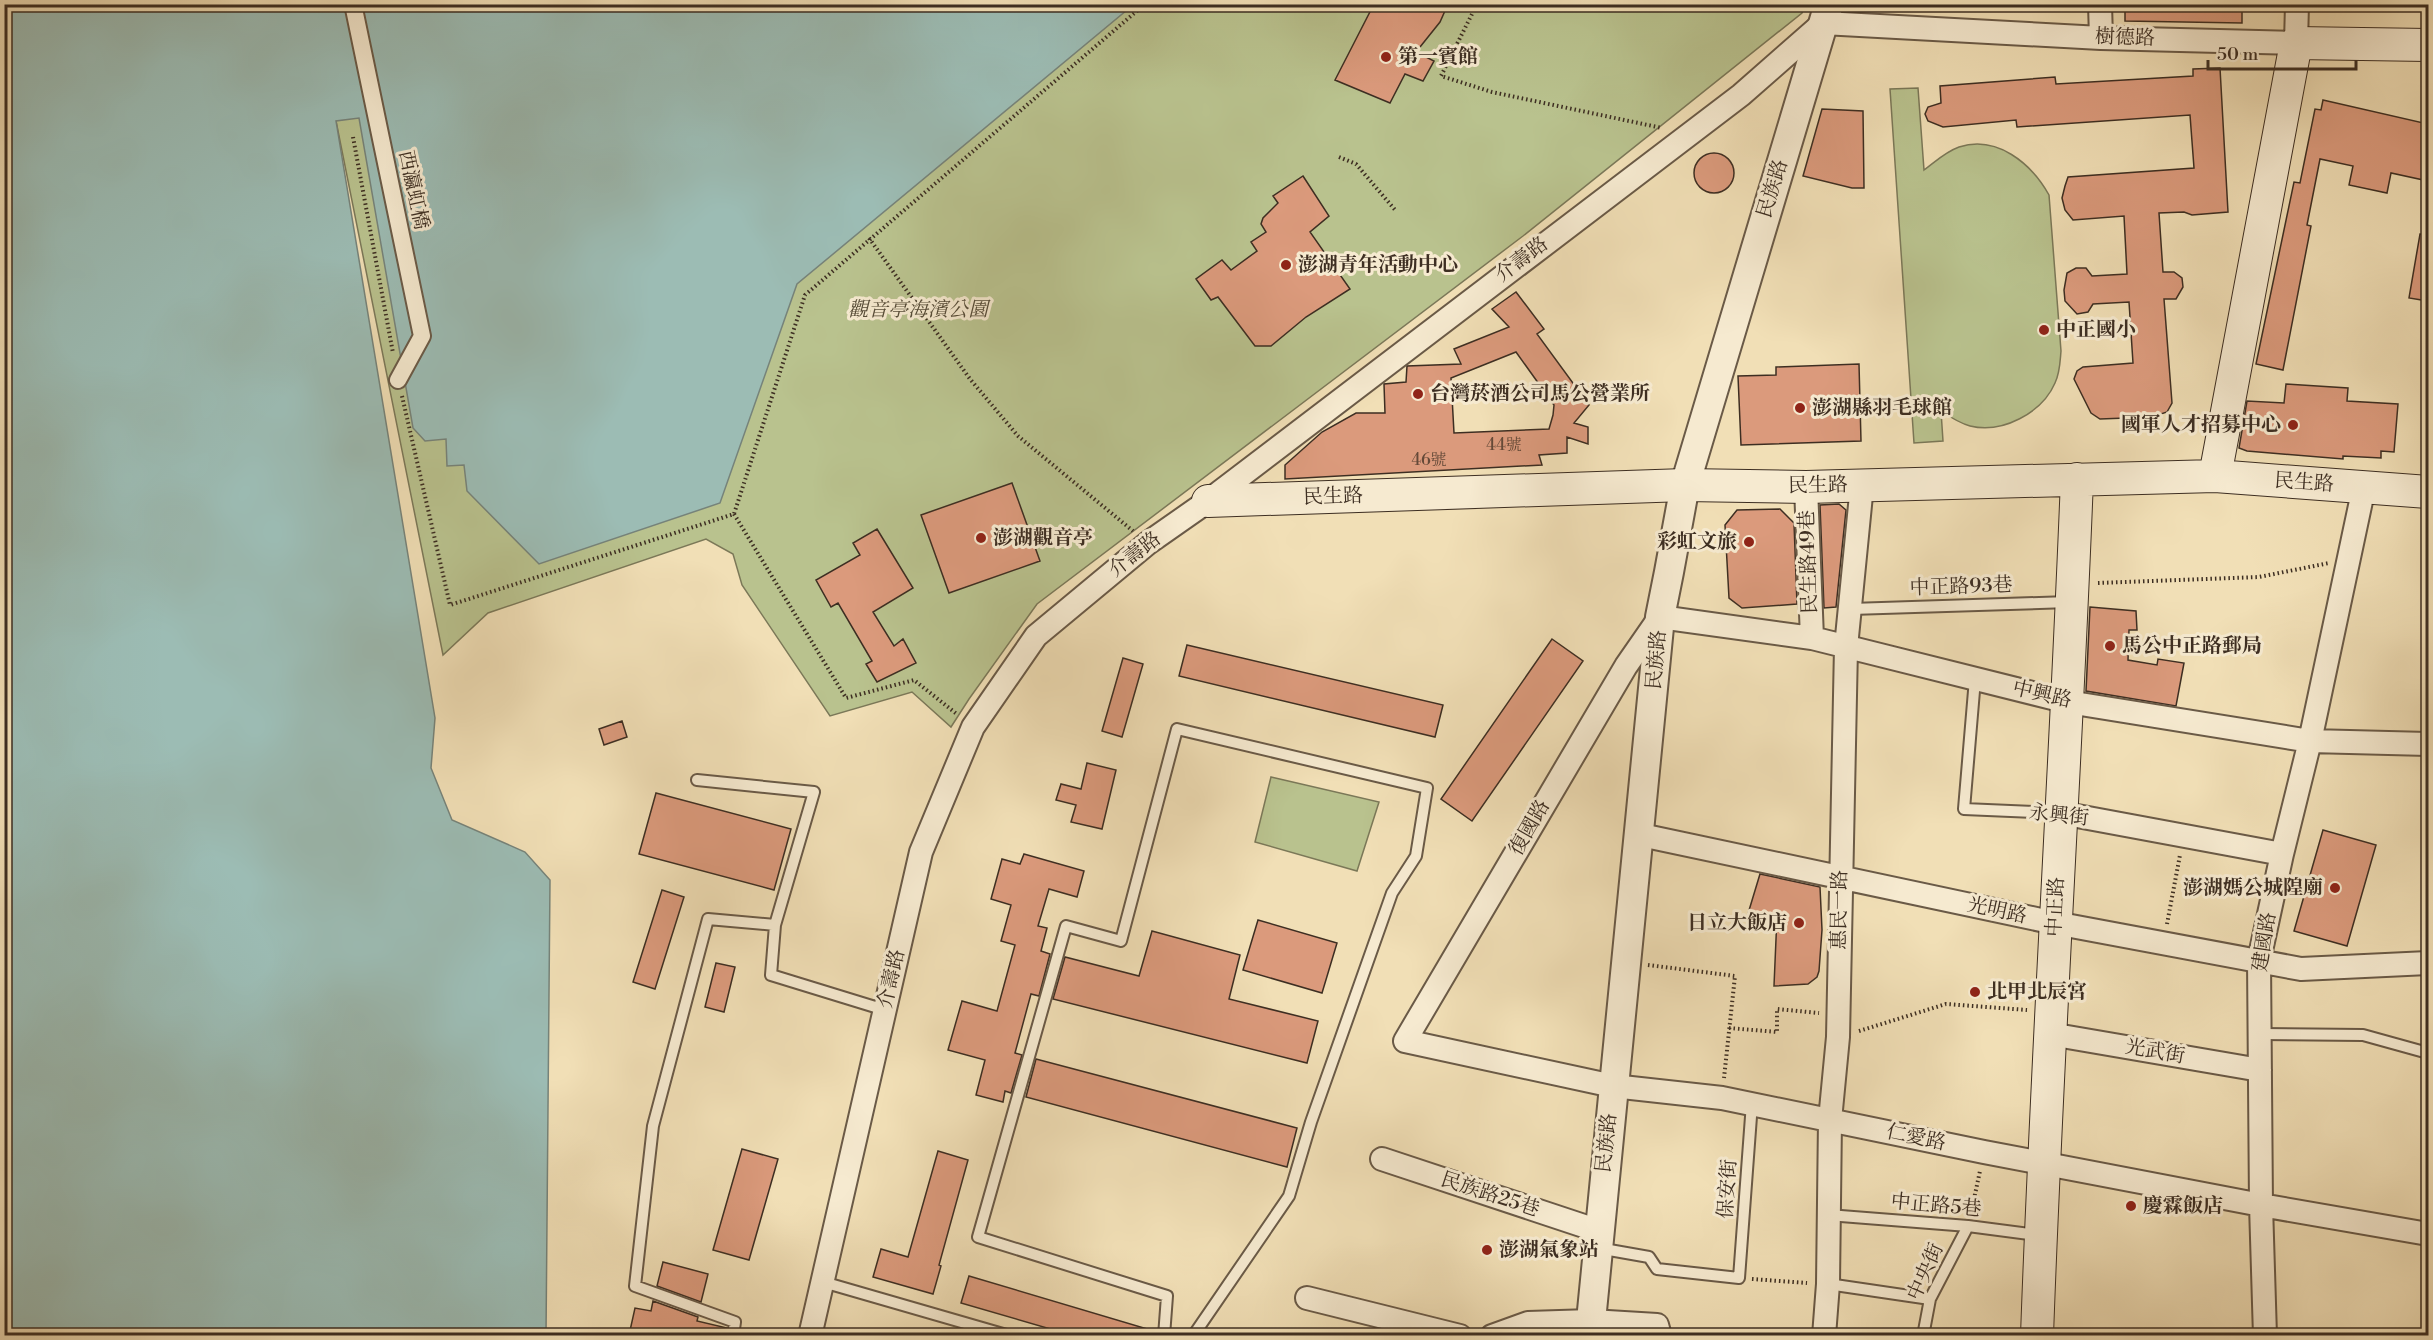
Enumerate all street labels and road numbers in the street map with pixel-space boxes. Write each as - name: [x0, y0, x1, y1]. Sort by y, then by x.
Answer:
- street label: 樹德路: [2095, 24, 2155, 52]
- street label: 西瀛虹橋: [392, 148, 434, 232]
- street label: 民族路: [1752, 157, 1794, 221]
- street label: 介壽路: [1491, 232, 1553, 288]
- street label: 民生路: [2273, 468, 2335, 498]
- street label: 民生路: [1788, 473, 1848, 499]
- street label: 民生路: [1303, 483, 1363, 511]
- street label: 民生路49巷: [1795, 510, 1823, 614]
- street label: 介壽路: [1104, 527, 1166, 583]
- street label: 中正路93巷: [1909, 573, 2013, 601]
- street label: 民族路: [1642, 629, 1672, 691]
- street label: 中興路: [2010, 676, 2074, 714]
- street label: 復國路: [1504, 796, 1556, 860]
- street label: 永興街: [2028, 800, 2090, 832]
- street label: 惠民一路: [1827, 870, 1853, 950]
- street label: 中正路: [2042, 876, 2070, 938]
- street label: 光明路: [1965, 893, 2029, 929]
- street label: 建國路: [2248, 910, 2282, 974]
- street label: 介壽路: [873, 947, 911, 1011]
- street label: 光武街: [2123, 1034, 2187, 1070]
- street label: 民族路: [1591, 1112, 1623, 1174]
- street label: 仁愛路: [1884, 1120, 1948, 1156]
- street label: 保安街: [1713, 1158, 1743, 1220]
- street label: 民族路25巷: [1437, 1167, 1543, 1223]
- street label: 中正路5巷: [1890, 1190, 1982, 1222]
- street label: 中央街: [1902, 1240, 1950, 1304]

